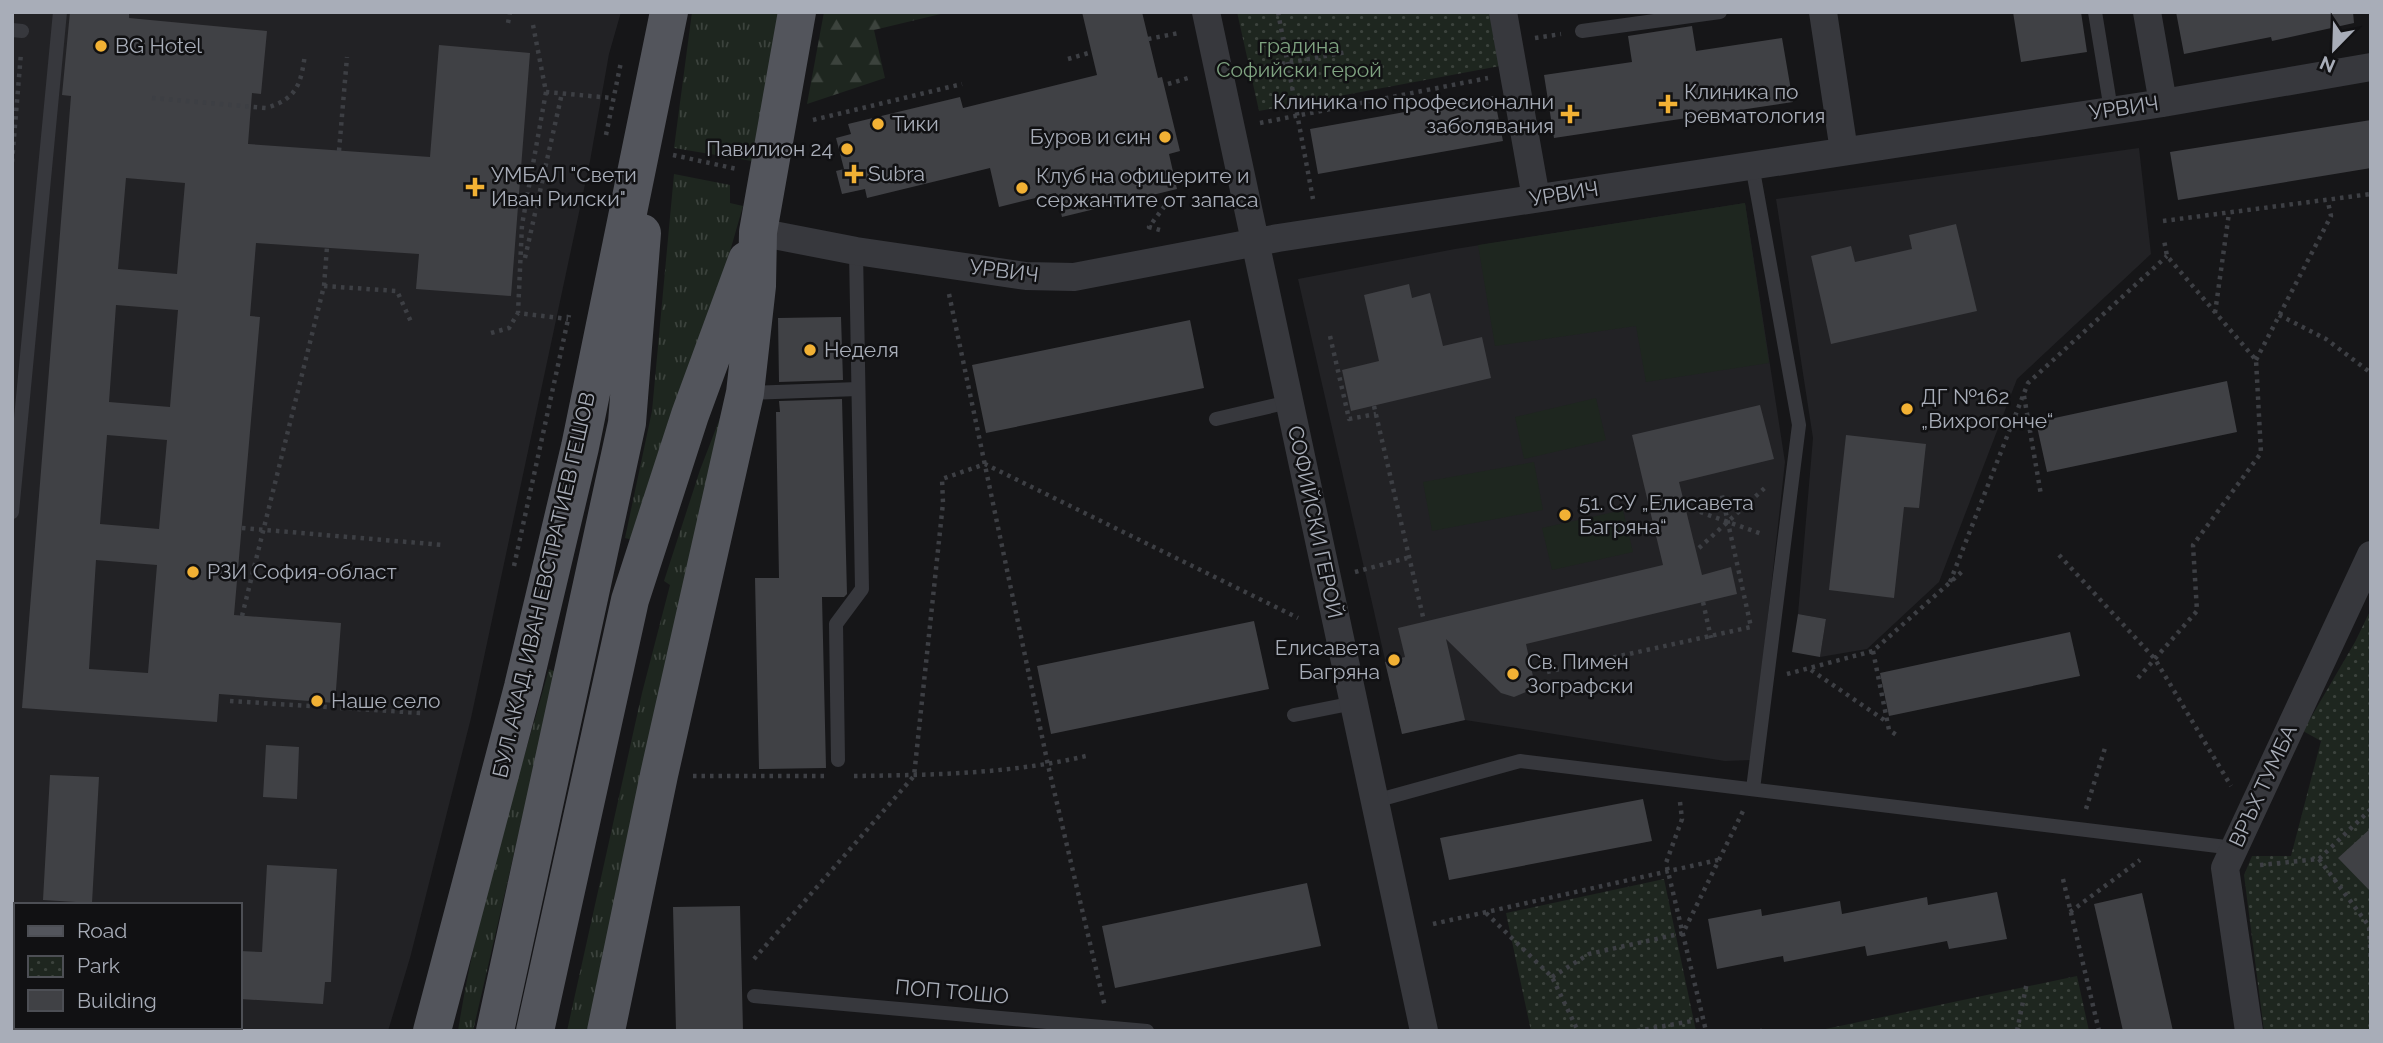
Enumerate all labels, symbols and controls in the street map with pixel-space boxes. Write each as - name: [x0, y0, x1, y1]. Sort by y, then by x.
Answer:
- north arrow: [2299, 14, 2369, 84]
- place label: BG Hotel: [115, 33, 202, 58]
- park label: градина Софийски герой: [1216, 33, 1382, 82]
- marker: BG Hotel: [93, 38, 109, 54]
- text: N: [2316, 52, 2338, 78]
- place label: Клиника по ревматология: [1684, 79, 1825, 128]
- place label: Клиника по професионални заболявания: [1273, 89, 1554, 138]
- street label: УРВИЧ: [2088, 90, 2160, 125]
- marker: Клиника по ревматология: [1658, 94, 1678, 114]
- marker: Клиника по професионални заболявания: [1560, 104, 1580, 124]
- place label: Тики: [892, 111, 939, 136]
- marker: Тики: [870, 116, 886, 132]
- place label: Буров и син: [1030, 124, 1151, 149]
- marker: Буров и син: [1157, 129, 1173, 145]
- place label: Павилион 24: [706, 136, 833, 161]
- marker: Павилион 24: [839, 141, 855, 157]
- place label: Subra: [868, 161, 925, 186]
- place label: УМБАЛ "Свети Иван Рилски": [491, 162, 637, 211]
- place label: Клуб на офицерите и сержантите от запаса: [1036, 163, 1258, 212]
- marker: Subra: [846, 166, 862, 182]
- street label: УРВИЧ: [1528, 176, 1600, 211]
- marker: УМБАЛ "Свети Иван Рилски": [465, 177, 485, 197]
- marker: Клуб на офицерите и сержантите от запаса: [1014, 180, 1030, 196]
- street label: УРВИЧ: [968, 254, 1040, 287]
- place label: Неделя: [824, 337, 899, 362]
- marker: Неделя: [802, 342, 818, 358]
- place label: ДГ №162 „Вихрогонче“: [1921, 384, 2053, 433]
- street label: БУЛ. АКАД. ИВАН ЕВСТРАТИЕВ ГЕШОВ: [487, 390, 600, 780]
- marker: ДГ №162 „Вихрогонче“: [1899, 401, 1915, 417]
- street label: СОФИЙСКИ ГЕРОЙ: [1283, 423, 1348, 621]
- place label: 51. СУ „Елисавета Багряна“: [1579, 490, 1754, 539]
- marker: 51. СУ „Елисавета Багряна“: [1557, 507, 1573, 523]
- place label: РЗИ София-област: [207, 559, 397, 584]
- marker: РЗИ София-област: [185, 564, 201, 580]
- place label: Елисавета Багряна: [1275, 635, 1380, 684]
- place label: Св. Пимен Зографски: [1527, 649, 1633, 698]
- marker: Елисавета Багряна: [1386, 652, 1402, 668]
- marker: Св. Пимен Зографски: [1505, 666, 1521, 682]
- place label: Наше село: [331, 688, 440, 713]
- marker: Наше село: [309, 693, 325, 709]
- street label: ВРЪХ ТУМБА: [2223, 721, 2302, 851]
- legend: [14, 903, 242, 1029]
- text: Road: [77, 918, 127, 943]
- text: Park: [77, 953, 120, 978]
- street label: ПОП ТОШО: [894, 974, 1010, 1009]
- text: Building: [77, 988, 157, 1013]

